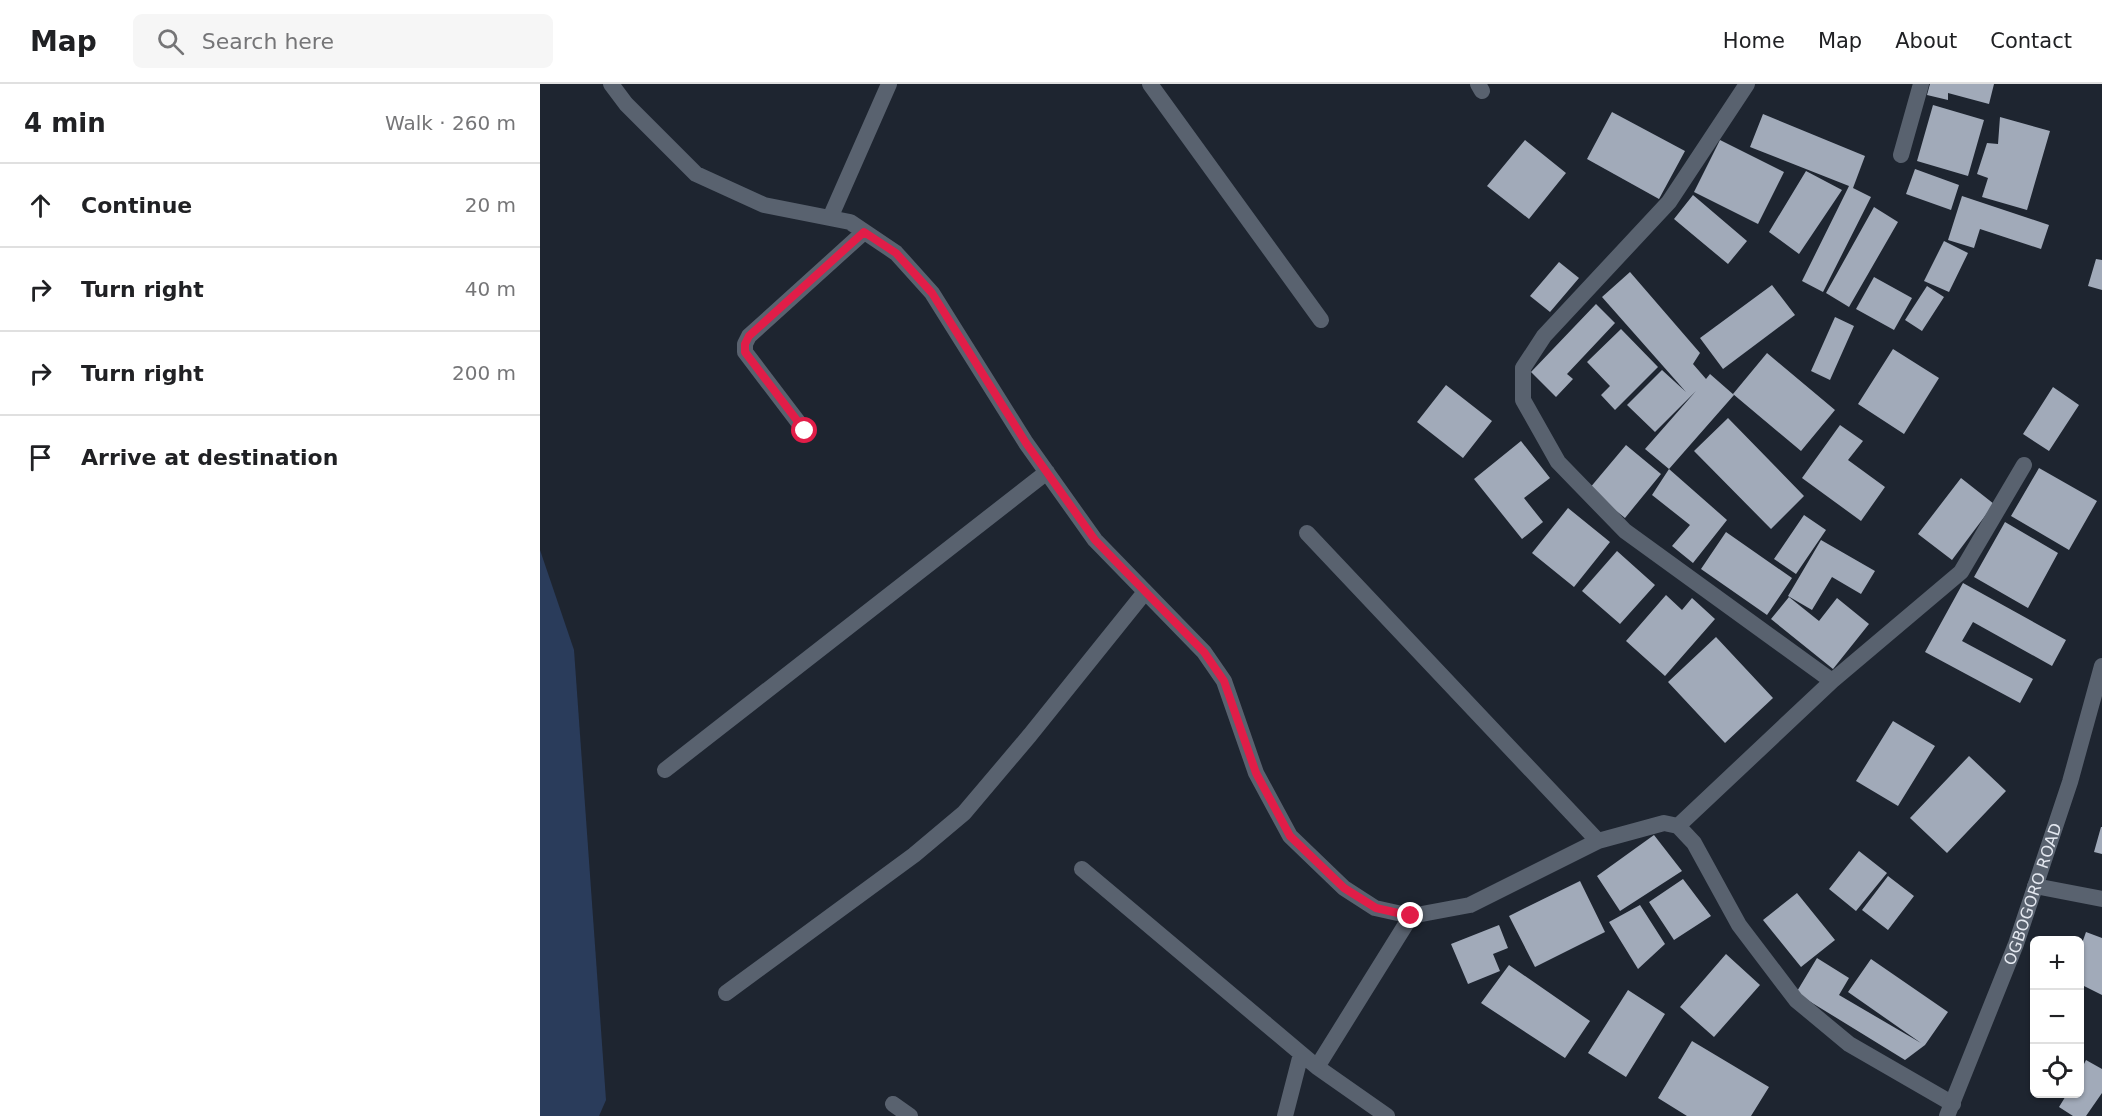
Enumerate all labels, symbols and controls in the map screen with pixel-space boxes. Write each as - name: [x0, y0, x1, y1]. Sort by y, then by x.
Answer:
- search box: [133, 14, 553, 68]
- text: Map: [30, 25, 97, 58]
- icon: search: [154, 25, 187, 58]
- text: Search here: [202, 29, 334, 54]
- text: Home: [1723, 29, 1785, 53]
- text: Map: [1818, 29, 1862, 53]
- text: About: [1895, 29, 1957, 53]
- text: Contact: [1990, 29, 2072, 53]
- text: 4 min: [24, 108, 106, 138]
- text: Walk · 260 m: [385, 111, 516, 135]
- icon: ahead: [24, 189, 57, 222]
- text: Continue: [81, 193, 192, 218]
- text: 20 m: [465, 193, 516, 217]
- icon: right: [24, 273, 57, 306]
- text: Turn right: [81, 277, 204, 302]
- text: 40 m: [465, 277, 516, 301]
- icon: right: [24, 357, 57, 390]
- text: Turn right: [81, 361, 204, 386]
- text: 200 m: [452, 361, 516, 385]
- route start: [791, 417, 817, 443]
- icon: arrive: [24, 441, 57, 474]
- text: Arrive at destination: [81, 445, 338, 470]
- street label: OGBOGORO ROAD: [2000, 821, 2066, 968]
- route end: [1397, 902, 1423, 928]
- map controls: [2030, 936, 2084, 1098]
- button: +: [2030, 936, 2084, 990]
- button: −: [2030, 990, 2084, 1044]
- button: locate: [2030, 1044, 2084, 1098]

